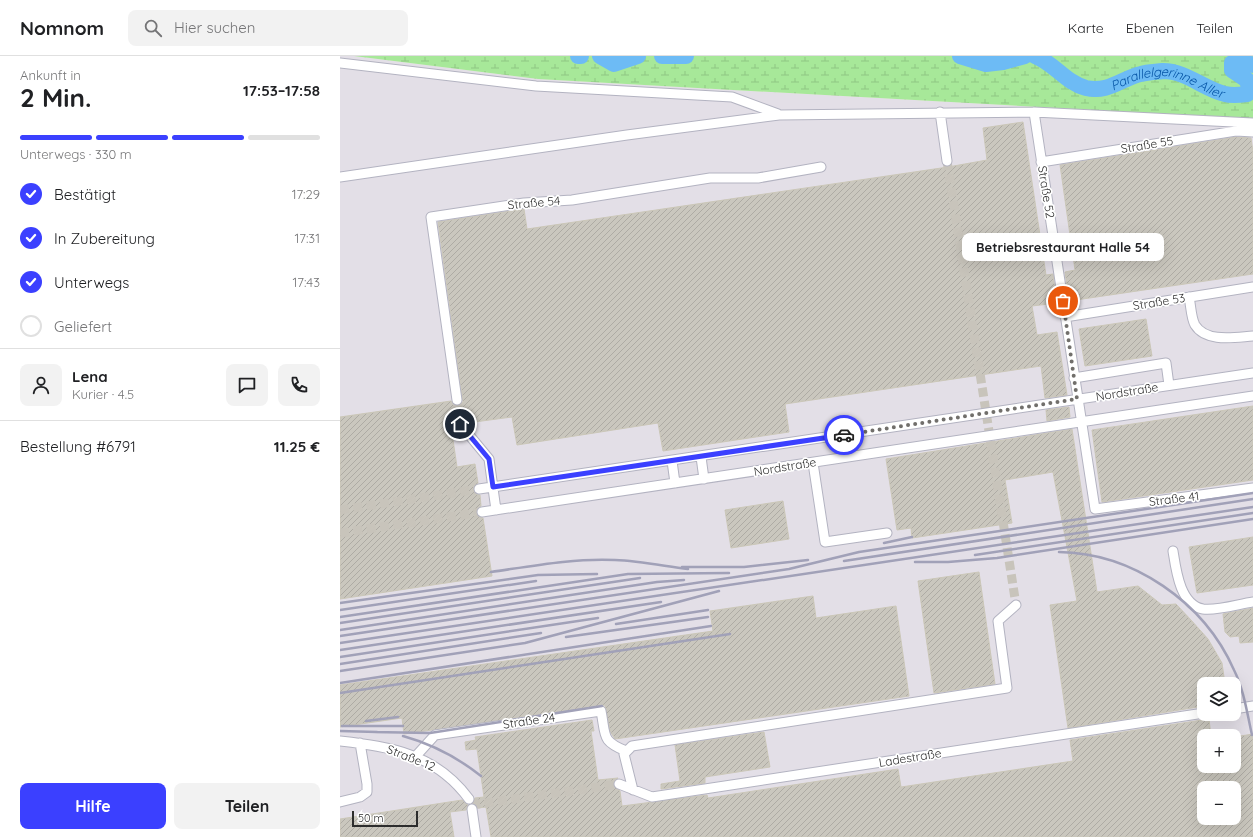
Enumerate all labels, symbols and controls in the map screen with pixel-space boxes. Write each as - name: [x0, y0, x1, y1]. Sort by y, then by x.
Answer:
- search box: [128, 10, 408, 46]
- text: Nomnom: [20, 16, 104, 40]
- icon: search: [142, 17, 164, 39]
- text: Hier suchen: [174, 18, 255, 37]
- text: Karte: [1068, 19, 1104, 37]
- text: Ebenen: [1126, 19, 1174, 37]
- text: Teilen: [1196, 19, 1233, 37]
- water label: Parallelgerinne Aller: [1108, 63, 1228, 102]
- text: Ankunft in: [20, 67, 81, 83]
- text: 2 Min.: [20, 81, 91, 114]
- text: 17:53–17:58: [243, 81, 320, 100]
- street label: Straße 55: [1120, 133, 1174, 156]
- text: Unterwegs · 330 m: [20, 146, 132, 162]
- street label: Straße 52: [1035, 165, 1058, 220]
- icon: check: [20, 183, 42, 205]
- text: Bestätigt: [54, 185, 116, 204]
- text: 17:29: [292, 186, 320, 202]
- street label: Straße 54: [507, 193, 561, 212]
- icon: check: [20, 227, 42, 249]
- text: In Zubereitung: [54, 229, 155, 248]
- text: 17:31: [294, 230, 320, 246]
- callout: Betriebsrestaurant Halle 54: [962, 233, 1164, 261]
- text: Betriebsrestaurant Halle 54: [976, 239, 1150, 255]
- icon: check: [20, 271, 42, 293]
- text: Unterwegs: [54, 273, 129, 292]
- text: 17:43: [292, 274, 320, 290]
- pin: [1046, 284, 1080, 318]
- icon: bag: [1052, 290, 1074, 312]
- street label: Straße 53: [1132, 290, 1186, 313]
- text: Geliefert: [54, 317, 112, 336]
- button: person: [20, 364, 62, 406]
- button: chat: [226, 364, 268, 406]
- button: phone: [278, 364, 320, 406]
- text: Lena: [72, 367, 108, 386]
- street label: Nordstraße: [1095, 379, 1159, 404]
- text: Kurier · 4.5: [72, 386, 134, 402]
- pin: [443, 407, 477, 441]
- icon: home: [449, 413, 471, 435]
- courier: [824, 415, 864, 455]
- icon: car: [833, 424, 855, 446]
- text: Bestellung #6791: [20, 437, 136, 456]
- text: 11.25 €: [274, 437, 320, 456]
- street label: Nordstraße: [753, 454, 817, 479]
- street label: Straße 41: [1148, 488, 1200, 509]
- map controls: [1197, 677, 1241, 825]
- button: layers: [1197, 677, 1241, 721]
- street label: Straße 24: [502, 709, 556, 732]
- button: +: [1197, 729, 1241, 773]
- street label: Straße 12: [385, 741, 438, 774]
- street label: Ladestraße: [878, 745, 943, 770]
- button: −: [1197, 781, 1241, 825]
- button: Hilfe: [20, 783, 166, 829]
- button: Teilen: [174, 783, 320, 829]
- scale bar: [352, 809, 418, 828]
- text: 50 m: [358, 811, 384, 825]

